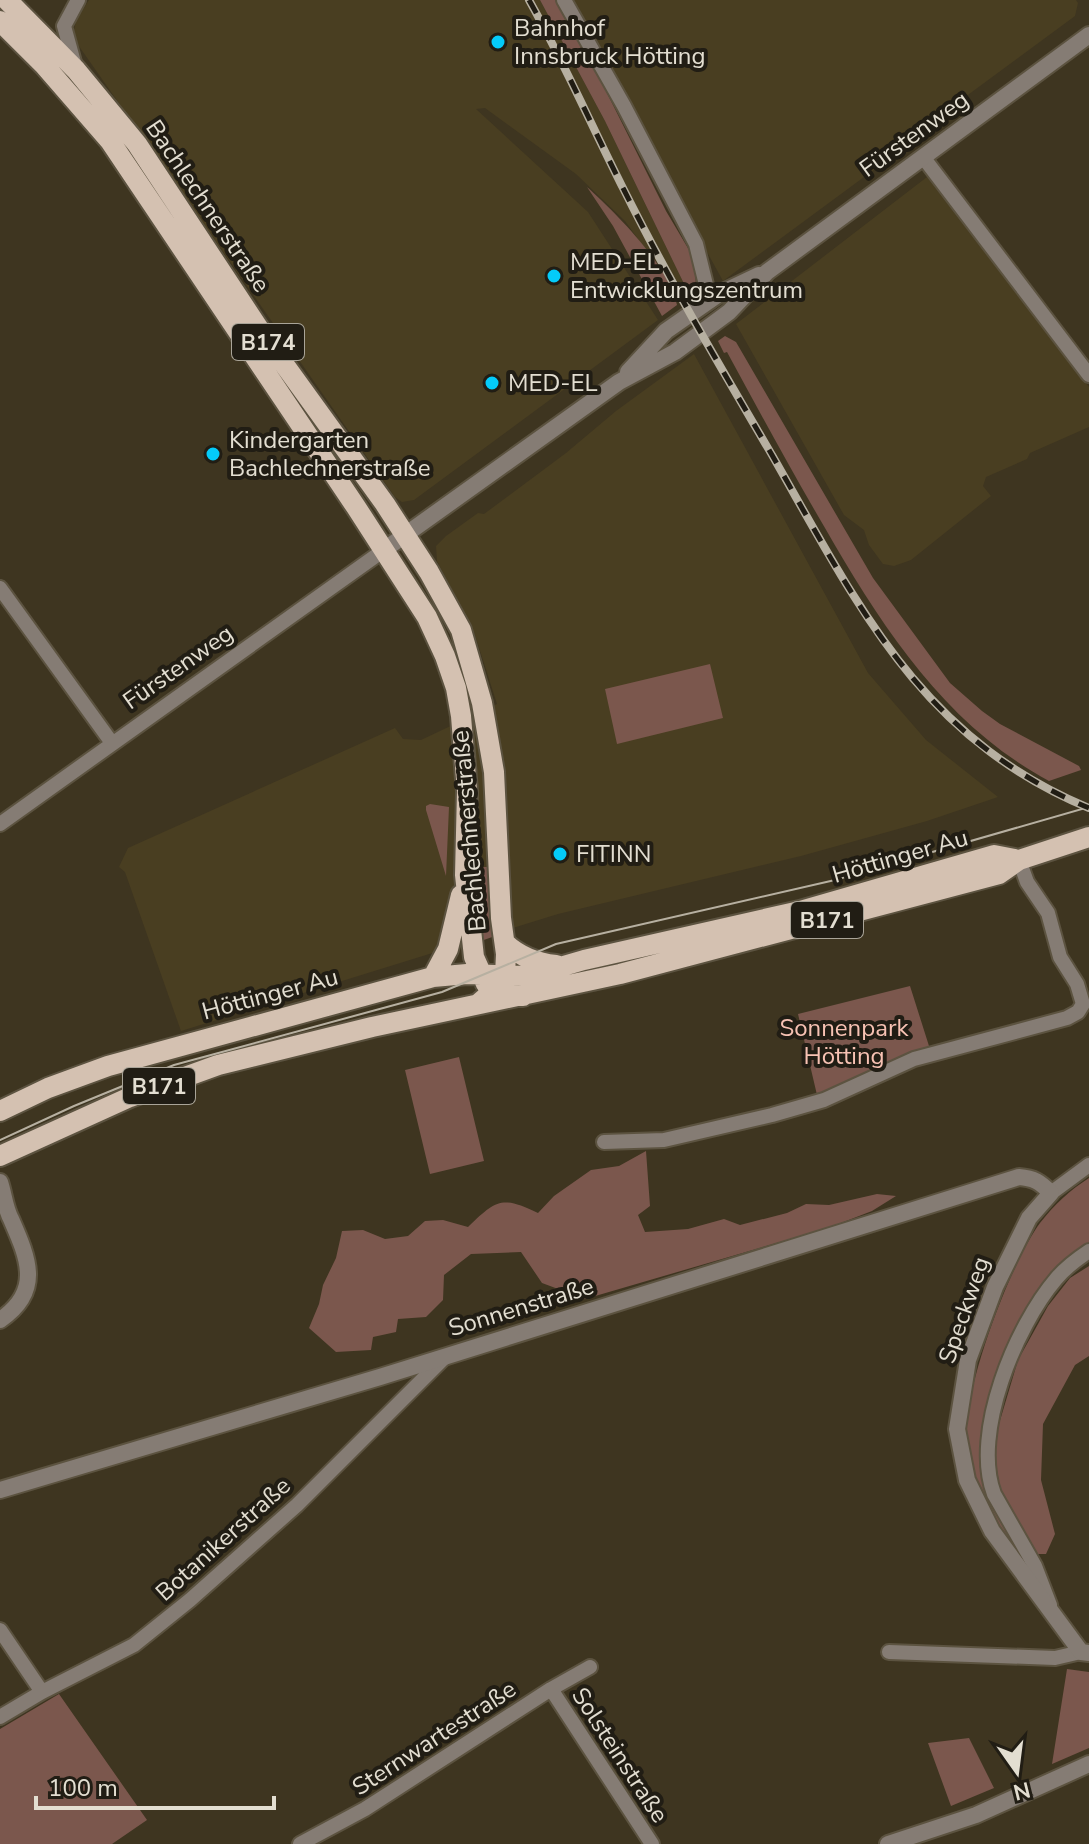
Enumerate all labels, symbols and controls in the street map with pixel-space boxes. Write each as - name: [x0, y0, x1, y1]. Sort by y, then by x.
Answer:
- place label: Bahnhof Innsbruck Hötting: [514, 12, 706, 72]
- marker: Bahnhof Innsbruck Hötting: [489, 33, 507, 51]
- street label: Fürstenweg: [853, 84, 975, 184]
- street label: Bachlechnerstraße: [138, 113, 278, 299]
- place label: MED-EL Entwicklungszentrum: [570, 246, 803, 306]
- marker: MED-EL Entwicklungszentrum: [545, 267, 563, 285]
- road number: B174: [232, 324, 304, 360]
- place label: MED-EL: [508, 367, 598, 399]
- marker: MED-EL: [483, 374, 501, 392]
- place label: Kindergarten Bachlechnerstraße: [229, 424, 431, 484]
- marker: Kindergarten Bachlechnerstraße: [204, 445, 222, 463]
- street label: Fürstenweg: [117, 617, 239, 717]
- street label: Bachlechnerstraße: [444, 729, 494, 933]
- street label: Höttinger Au: [828, 821, 972, 891]
- place label: FITINN: [576, 838, 651, 870]
- marker: FITINN: [551, 845, 569, 863]
- road number: B171: [791, 902, 863, 938]
- street label: Höttinger Au: [198, 960, 342, 1028]
- park label: Sonnenpark Hötting: [779, 1012, 910, 1072]
- road number: B171: [123, 1068, 195, 1104]
- street label: Speckweg: [931, 1252, 997, 1368]
- street label: Sonnenstraße: [444, 1270, 598, 1344]
- street label: Botanikerstraße: [149, 1470, 297, 1608]
- street label: Sternwartestraße: [346, 1673, 522, 1803]
- street label: Solsteinstraße: [564, 1681, 676, 1829]
- north arrow: [977, 1732, 1057, 1812]
- scale bar: [36, 1760, 274, 1810]
- text: 100 m: [48, 1772, 118, 1804]
- text: N: [1010, 1774, 1033, 1807]

